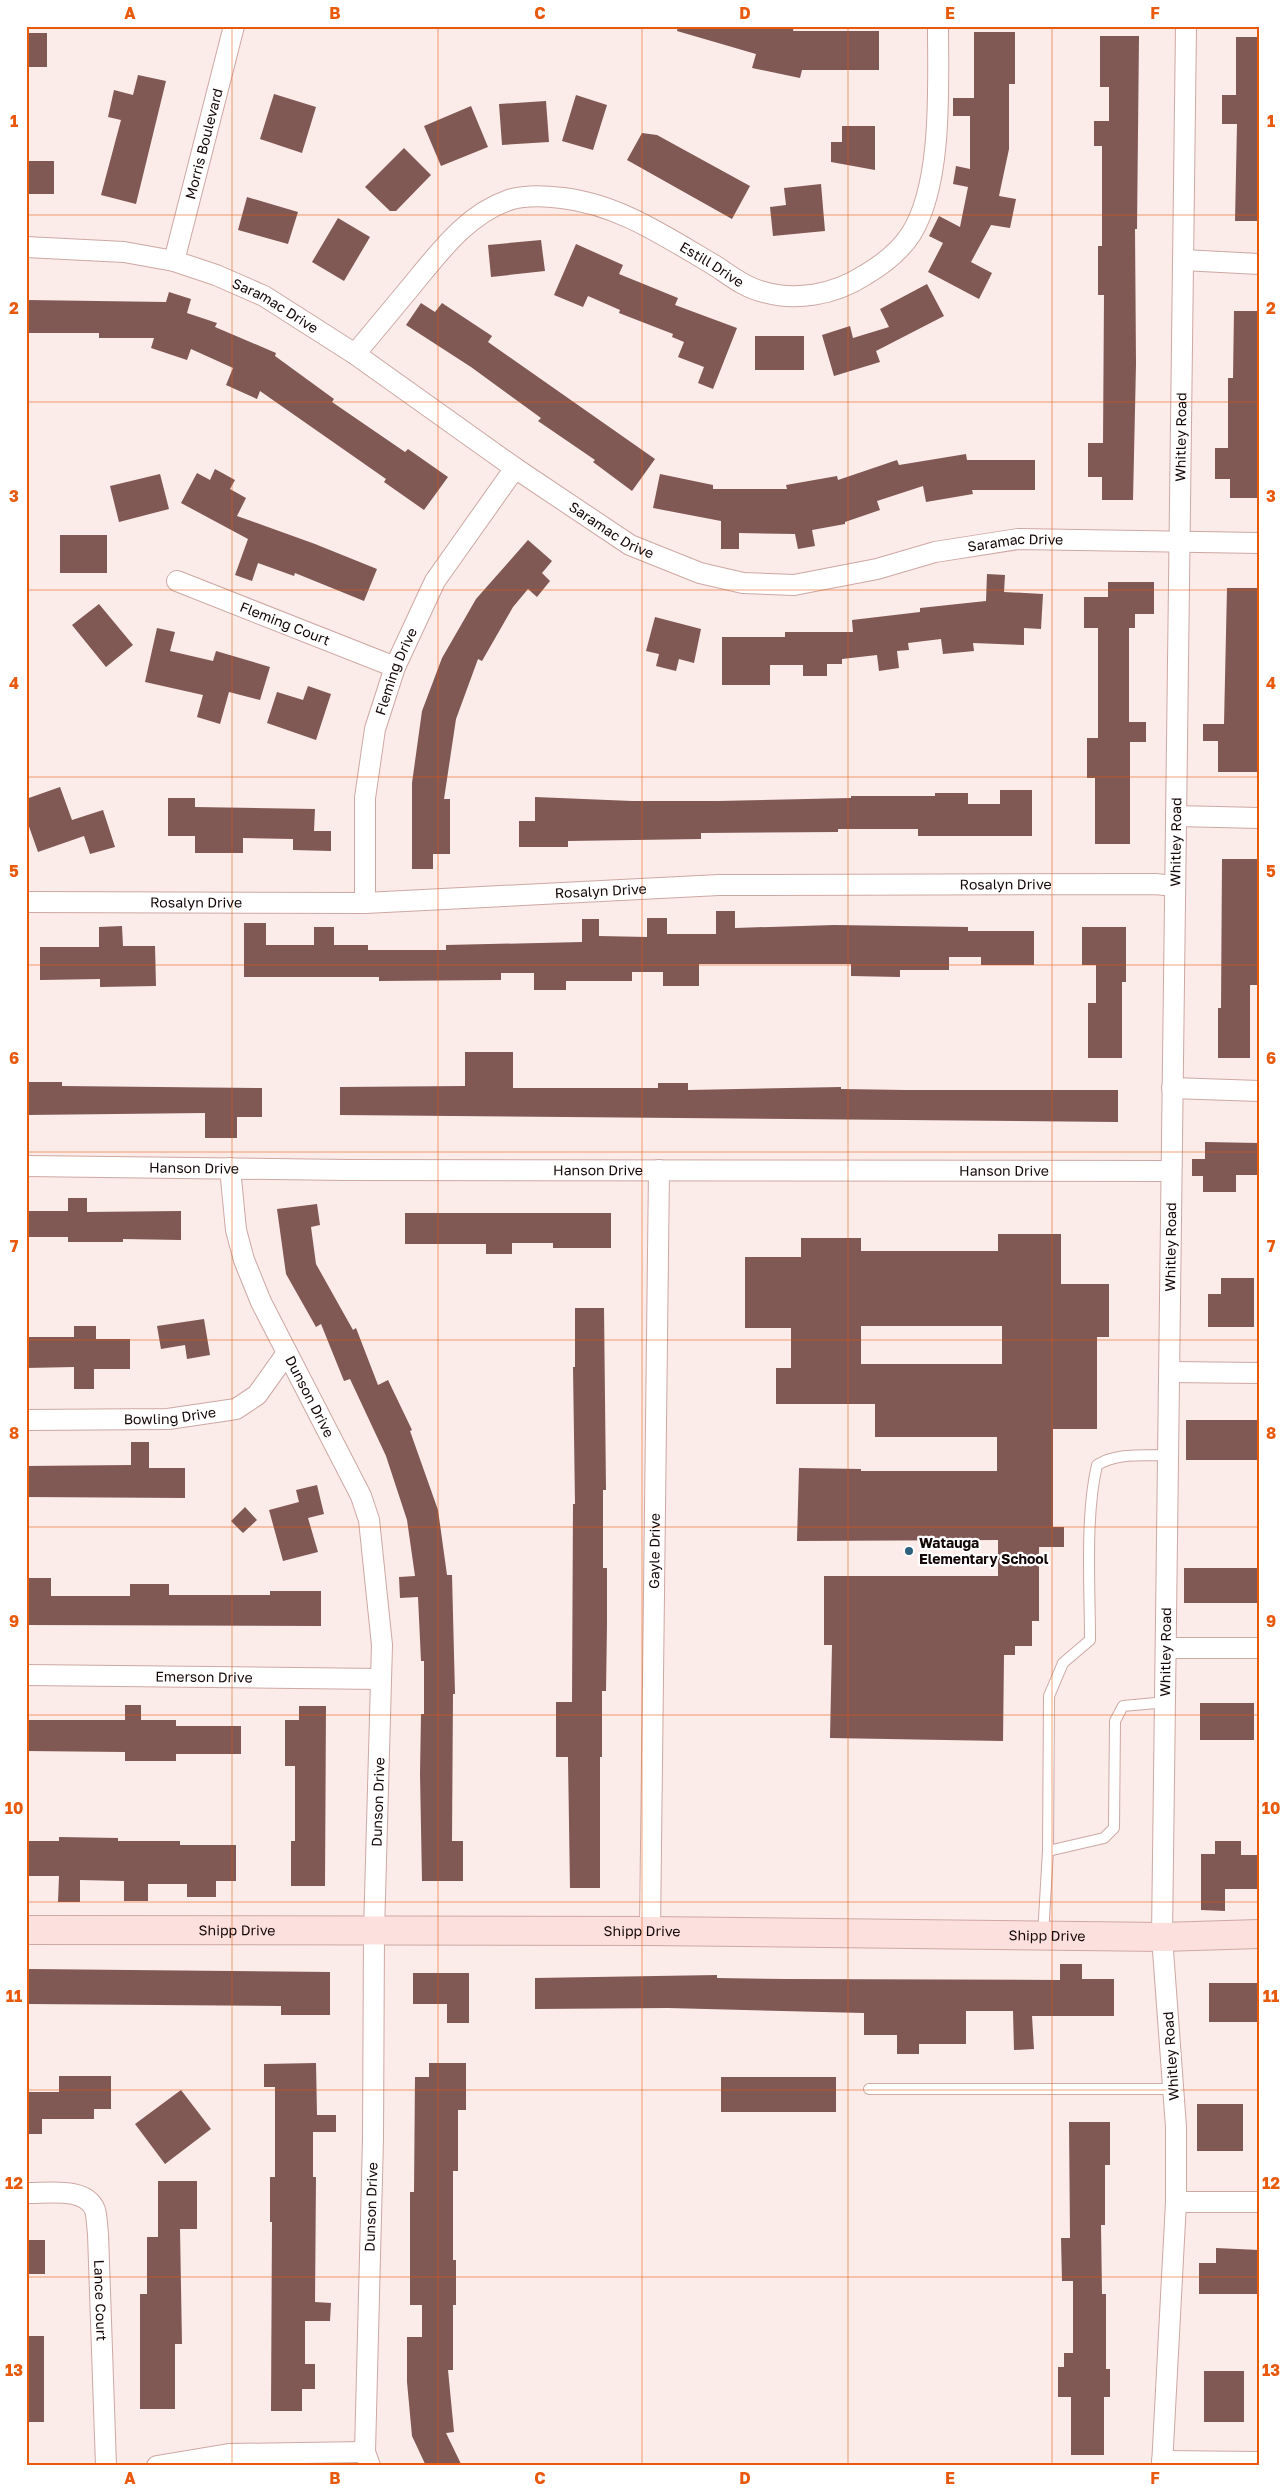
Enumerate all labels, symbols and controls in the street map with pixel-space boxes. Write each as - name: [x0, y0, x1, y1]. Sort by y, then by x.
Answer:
- text: A: [124, 3, 136, 23]
- text: B: [329, 3, 341, 23]
- text: C: [534, 3, 546, 23]
- text: D: [739, 3, 751, 23]
- text: E: [945, 3, 955, 23]
- text: F: [1150, 3, 1160, 23]
- street label: Morris Boulevard: [181, 86, 226, 201]
- text: 1: [10, 111, 18, 131]
- text: 1: [1267, 111, 1275, 131]
- street label: Estill Drive: [677, 238, 747, 291]
- street label: Saramac Drive: [230, 274, 322, 336]
- text: 2: [9, 298, 19, 318]
- text: 2: [1266, 298, 1276, 318]
- street label: Whitley Road: [1171, 392, 1189, 482]
- text: 3: [9, 486, 19, 506]
- text: 3: [1266, 486, 1276, 506]
- street label: Saramac Drive: [566, 498, 656, 562]
- street label: Saramac Drive: [966, 530, 1063, 555]
- street label: Fleming Court: [238, 598, 333, 649]
- street label: Fleming Drive: [371, 625, 420, 717]
- text: 4: [9, 673, 19, 693]
- text: 4: [1266, 673, 1276, 693]
- street label: Whitley Road: [1166, 797, 1184, 887]
- text: 5: [9, 861, 19, 881]
- text: 5: [1266, 861, 1276, 881]
- street label: Rosalyn Drive: [959, 875, 1052, 892]
- street label: Rosalyn Drive: [554, 880, 647, 901]
- street label: Rosalyn Drive: [150, 893, 242, 911]
- text: 6: [9, 1048, 19, 1068]
- text: 6: [1266, 1048, 1276, 1068]
- street label: Hanson Drive: [149, 1159, 239, 1177]
- street label: Hanson Drive: [553, 1161, 643, 1178]
- street label: Hanson Drive: [959, 1162, 1049, 1179]
- street label: Whitley Road: [1161, 1202, 1179, 1292]
- text: 7: [10, 1236, 19, 1256]
- text: 7: [1267, 1236, 1276, 1256]
- street label: Dunson Drive: [282, 1353, 338, 1440]
- street label: Bowling Drive: [124, 1403, 217, 1427]
- text: 8: [9, 1423, 19, 1443]
- text: 8: [1266, 1423, 1276, 1443]
- street label: Gayle Drive: [645, 1513, 663, 1589]
- place label: Watauga Elementary School: [919, 1534, 1049, 1567]
- marker: Watauga Elementary School: [903, 1545, 915, 1557]
- street label: Whitley Road: [1156, 1607, 1174, 1697]
- text: 9: [9, 1611, 19, 1631]
- text: 9: [1266, 1611, 1276, 1631]
- street label: Emerson Drive: [155, 1667, 253, 1686]
- street label: Dunson Drive: [367, 1757, 388, 1847]
- text: 10: [5, 1798, 23, 1818]
- text: 10: [1262, 1798, 1280, 1818]
- street label: Shipp Drive: [199, 1921, 275, 1938]
- street label: Shipp Drive: [604, 1922, 681, 1939]
- street label: Shipp Drive: [1008, 1926, 1085, 1944]
- text: 11: [6, 1986, 22, 2006]
- text: 11: [1263, 1986, 1279, 2006]
- street label: Whitley Road: [1159, 2011, 1182, 2101]
- street label: Dunson Drive: [360, 2162, 381, 2252]
- text: 12: [5, 2173, 23, 2193]
- text: 12: [1262, 2173, 1280, 2193]
- street label: Lance Court: [91, 2259, 111, 2341]
- text: 13: [5, 2360, 23, 2380]
- text: 13: [1262, 2360, 1280, 2380]
- text: A: [124, 2468, 136, 2488]
- text: B: [329, 2468, 341, 2488]
- text: C: [534, 2468, 546, 2488]
- text: D: [739, 2468, 751, 2488]
- text: E: [945, 2468, 955, 2488]
- text: F: [1150, 2468, 1160, 2488]

